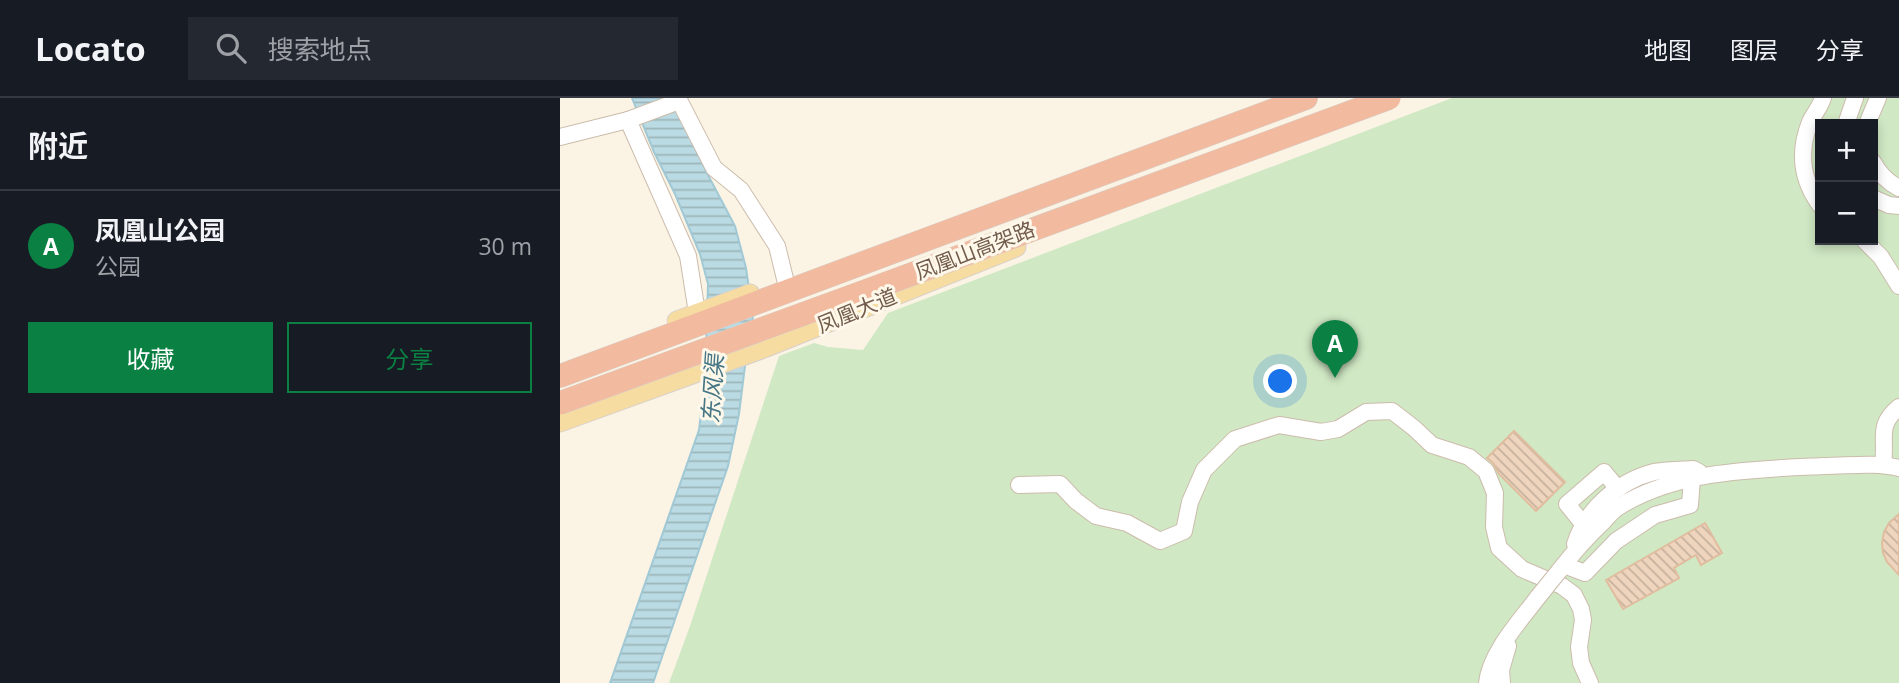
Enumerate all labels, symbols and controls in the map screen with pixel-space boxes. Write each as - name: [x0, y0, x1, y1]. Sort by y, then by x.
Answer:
- search box: [188, 17, 678, 80]
- text: Locato: [35, 26, 146, 71]
- icon: search: [212, 29, 250, 67]
- text: 搜索地点: [268, 31, 372, 67]
- text: 地图: [1644, 33, 1692, 66]
- text: 图层: [1730, 33, 1778, 66]
- text: 分享: [1816, 33, 1864, 66]
- map controls: [1815, 119, 1878, 245]
- button: +: [1815, 119, 1878, 182]
- text: 附近: [28, 125, 88, 166]
- button: −: [1815, 182, 1878, 245]
- text: 凤凰山公园: [95, 212, 225, 248]
- street label: 凤凰山高架路: [911, 214, 1038, 286]
- text: A: [43, 230, 59, 262]
- text: 30 m: [478, 230, 532, 262]
- text: 公园: [95, 250, 141, 282]
- street label: 凤凰大道: [812, 281, 901, 339]
- pin: A: [1312, 320, 1358, 378]
- button: 收藏: [28, 322, 273, 393]
- button: 分享: [287, 322, 532, 393]
- water label: 东风渠: [694, 350, 731, 424]
- your location: [1263, 364, 1297, 398]

